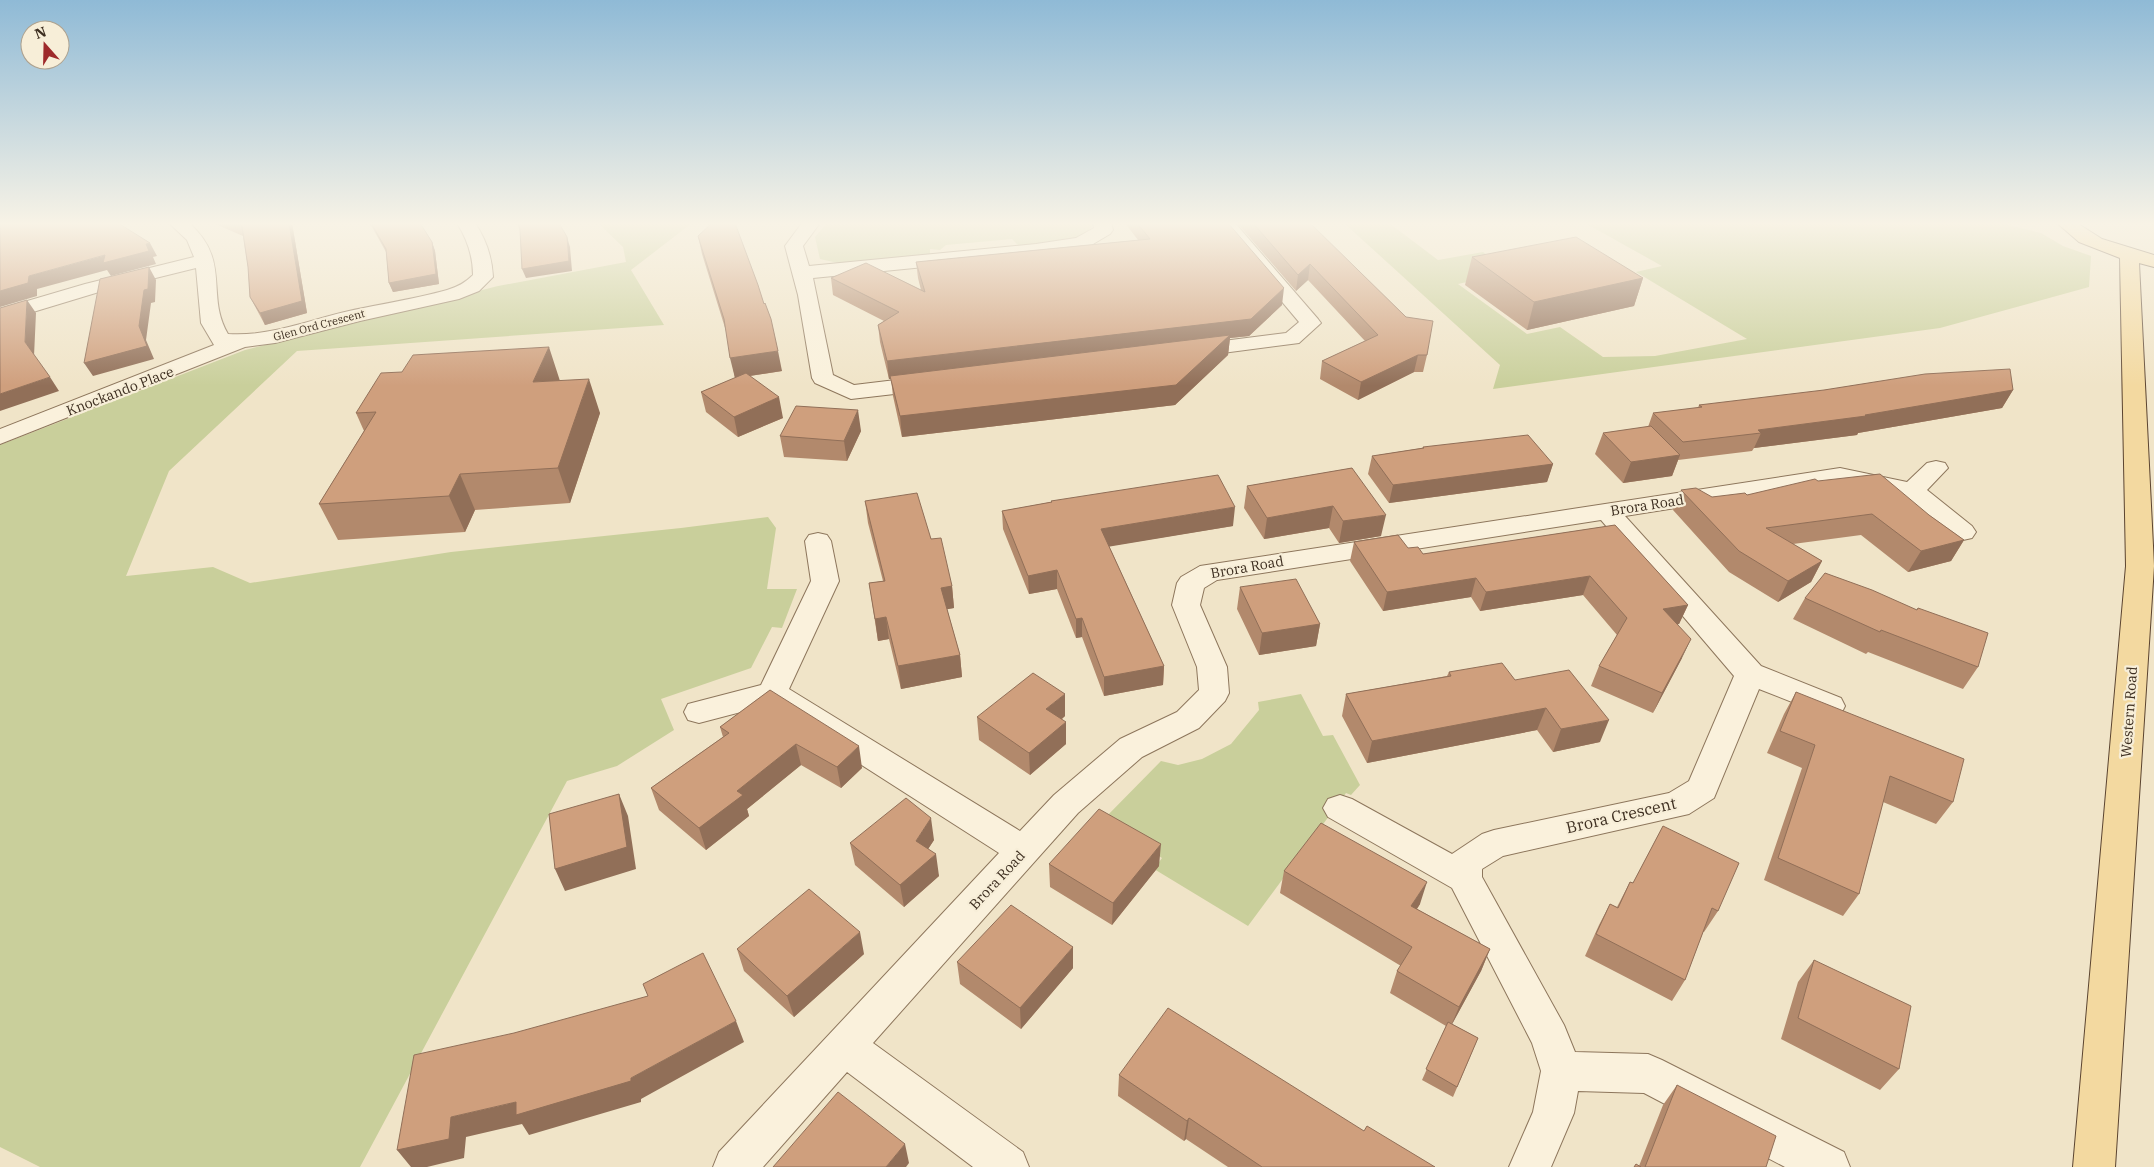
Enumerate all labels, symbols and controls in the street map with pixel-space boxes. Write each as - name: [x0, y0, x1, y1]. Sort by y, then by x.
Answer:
- north arrow: [20, 20, 70, 70]
- text: N: [32, 22, 49, 43]
- street label: Glen Ord Crescent: [272, 306, 366, 344]
- street label: Knockando Place: [64, 362, 176, 420]
- street label: Brora Road: [1609, 490, 1685, 520]
- street label: Brora Road: [1209, 552, 1285, 582]
- street label: Western Road: [2117, 665, 2141, 758]
- street label: Brora Crescent: [1564, 793, 1678, 837]
- street label: Brora Road: [965, 846, 1029, 913]

